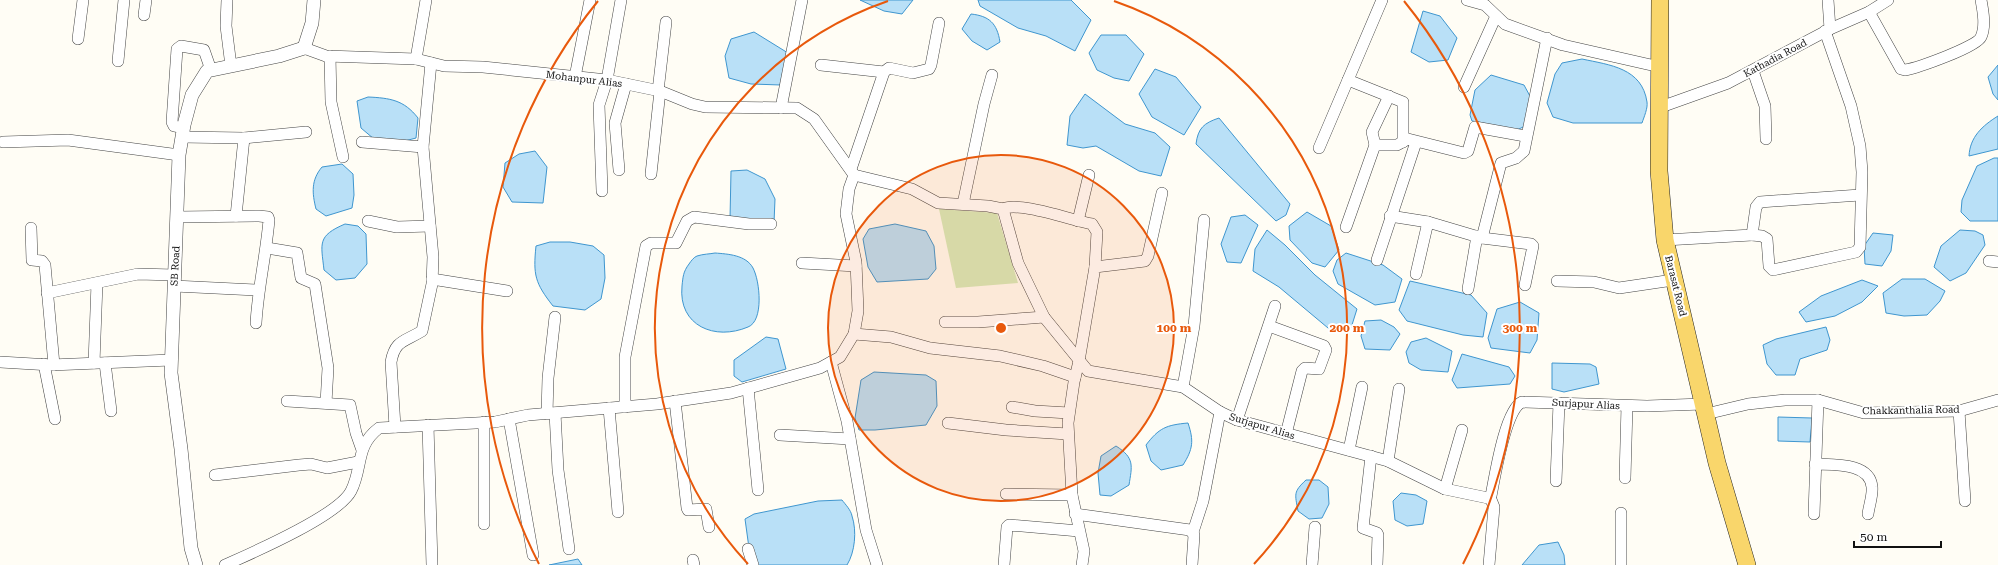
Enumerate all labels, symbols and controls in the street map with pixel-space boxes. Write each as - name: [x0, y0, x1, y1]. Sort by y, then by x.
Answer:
- street label: Kathadia Road: [1741, 36, 1809, 79]
- street label: Mohanpur Alias: [545, 69, 623, 89]
- street label: SB Road: [168, 245, 182, 286]
- street label: Barasat Road: [1663, 254, 1689, 318]
- centre of rings: [994, 321, 1008, 335]
- text: 100 m: [1157, 321, 1192, 335]
- text: 200 m: [1330, 321, 1365, 335]
- text: 300 m: [1503, 321, 1538, 335]
- street label: Surjapur Alias: [1552, 397, 1620, 411]
- street label: Chakkanthalia Road: [1862, 404, 1960, 416]
- street label: Surjapur Alias: [1228, 411, 1296, 441]
- scale bar: [1854, 523, 1941, 549]
- text: 50 m: [1860, 530, 1887, 544]

